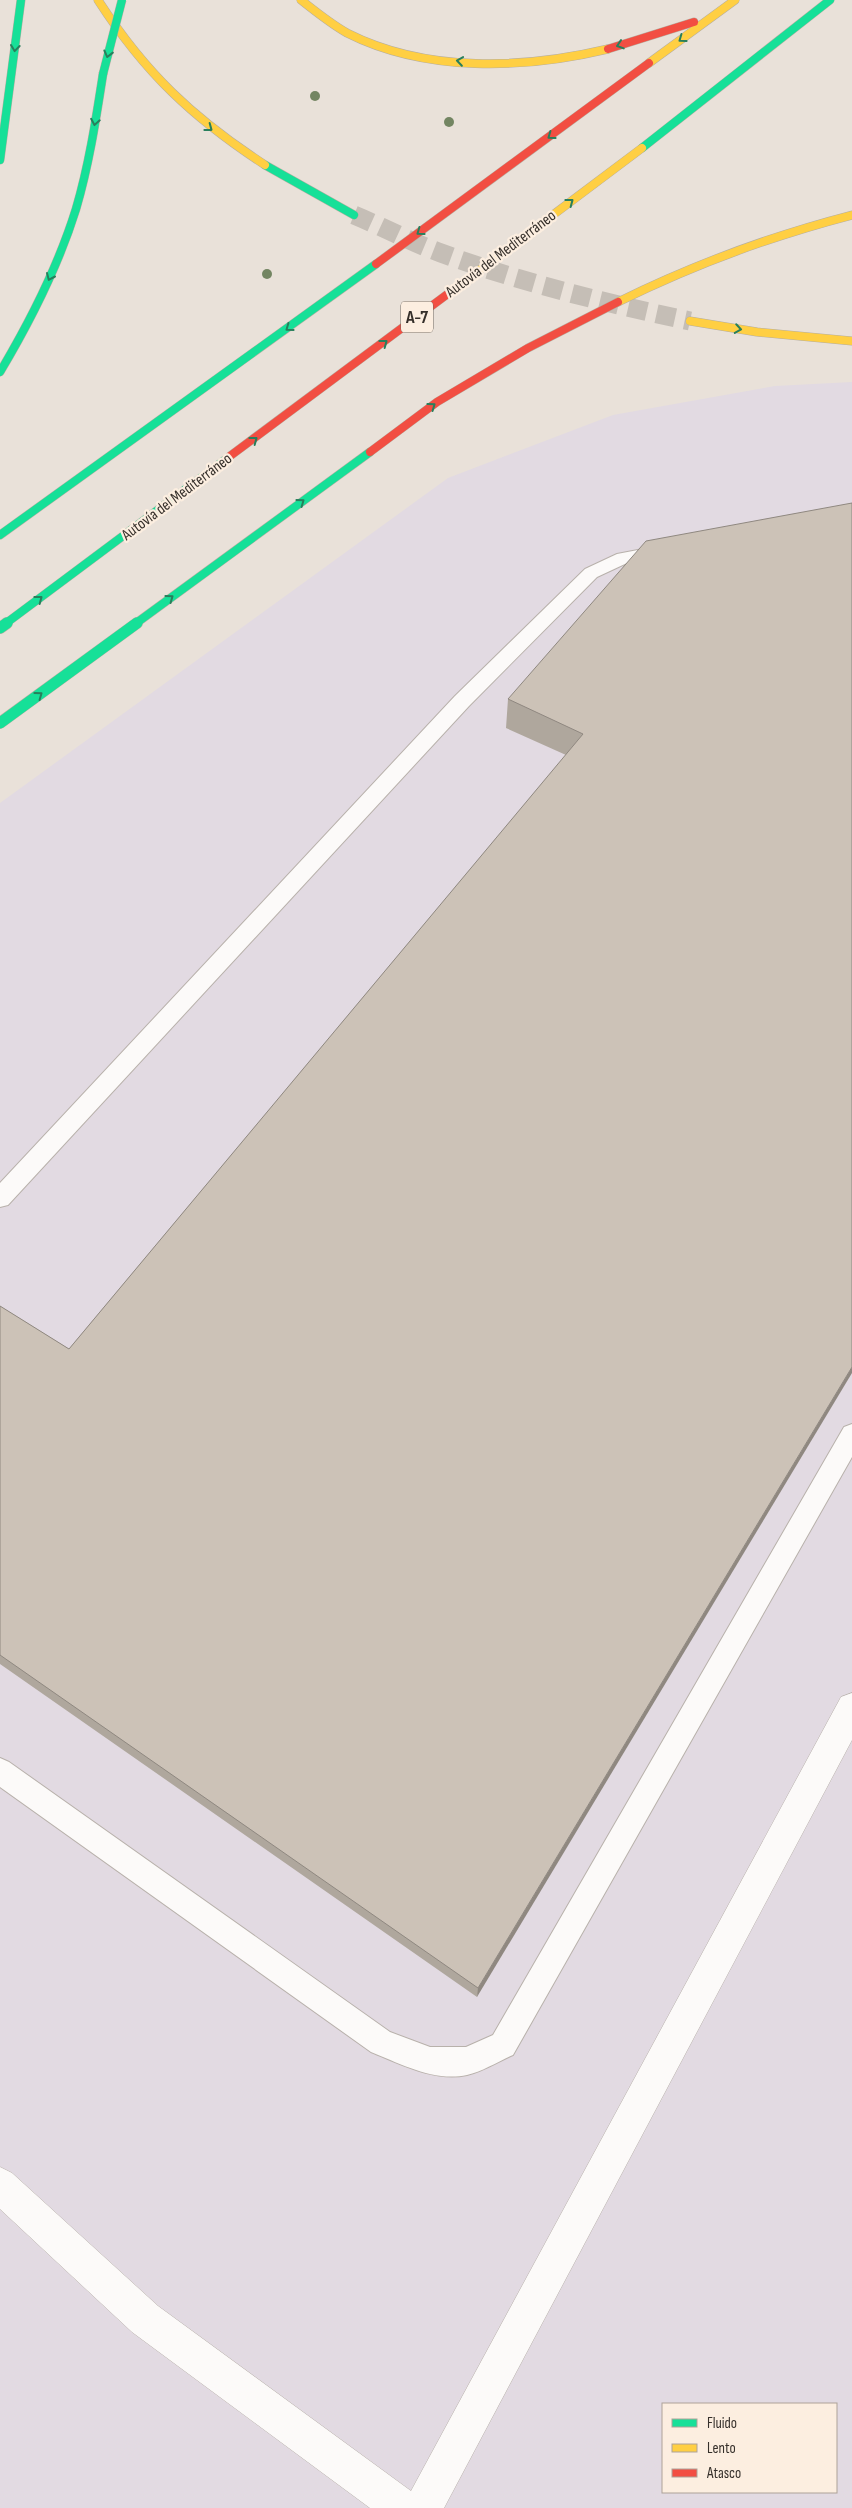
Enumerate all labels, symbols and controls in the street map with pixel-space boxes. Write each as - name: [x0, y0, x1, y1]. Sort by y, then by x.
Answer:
- one-way arrow: [679, 34, 688, 42]
- one-way arrow: [617, 40, 625, 50]
- one-way arrow: [10, 45, 21, 53]
- one-way arrow: [103, 49, 114, 58]
- one-way arrow: [455, 56, 463, 67]
- one-way arrow: [90, 117, 100, 126]
- one-way arrow: [203, 122, 212, 130]
- one-way arrow: [548, 130, 557, 138]
- one-way arrow: [564, 200, 573, 208]
- street label: Autovía del Mediterráneo: [441, 206, 560, 302]
- one-way arrow: [417, 226, 426, 234]
- one-way arrow: [46, 272, 56, 281]
- road number: A-7: [401, 302, 433, 332]
- one-way arrow: [285, 322, 295, 331]
- one-way arrow: [734, 323, 743, 333]
- one-way arrow: [378, 340, 387, 348]
- one-way arrow: [426, 403, 436, 412]
- one-way arrow: [248, 437, 258, 446]
- street label: Autovía del Mediterráneo: [117, 449, 236, 545]
- one-way arrow: [295, 500, 304, 508]
- one-way arrow: [33, 596, 43, 605]
- one-way arrow: [164, 596, 173, 604]
- one-way arrow: [33, 692, 42, 700]
- legend: [662, 2403, 837, 2493]
- text: Fluido: [707, 2414, 737, 2433]
- text: Lento: [707, 2439, 736, 2458]
- text: Atasco: [706, 2464, 741, 2483]

